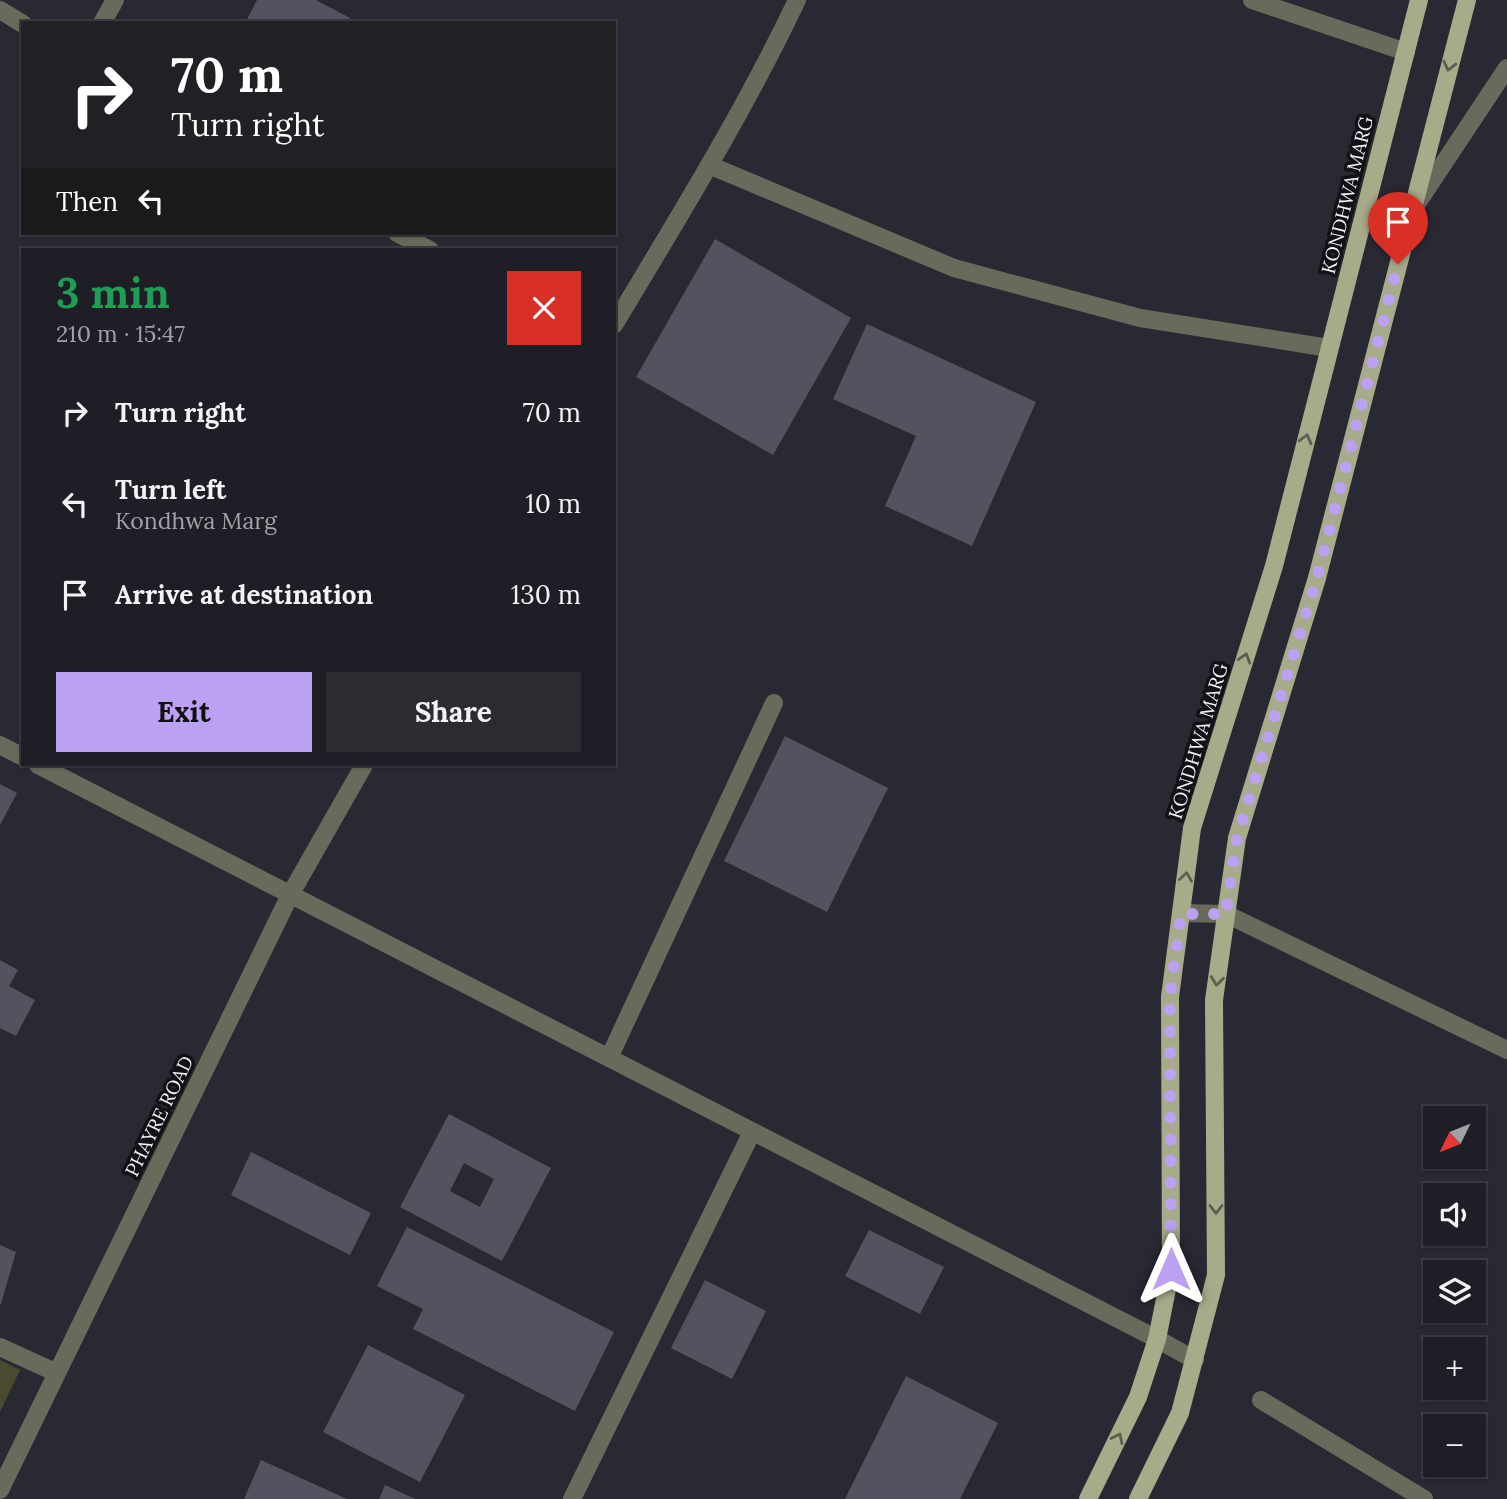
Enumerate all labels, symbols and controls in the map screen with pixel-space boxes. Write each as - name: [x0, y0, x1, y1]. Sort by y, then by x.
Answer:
- text: 70 m: [171, 43, 283, 105]
- icon: right: [56, 49, 147, 140]
- one-way arrow: [1443, 60, 1457, 72]
- text: Turn right: [171, 104, 324, 145]
- street label: KONDHWA MARG: [1316, 113, 1378, 276]
- icon: left: [132, 182, 170, 220]
- text: Then: [56, 185, 118, 218]
- pin: [1368, 192, 1428, 264]
- icon: arrive: [1379, 203, 1417, 241]
- text: 3 min: [56, 266, 170, 320]
- button: close: [507, 271, 581, 345]
- text: 210 m · 15:47: [56, 319, 185, 348]
- icon: right: [56, 394, 94, 432]
- text: Turn right: [115, 396, 246, 429]
- text: 70 m: [523, 396, 581, 429]
- one-way arrow: [1298, 433, 1312, 445]
- text: Turn left: [115, 473, 226, 506]
- icon: left: [56, 485, 94, 523]
- text: 10 m: [525, 487, 581, 520]
- text: Kondhwa Marg: [115, 506, 277, 535]
- icon: arrive: [56, 576, 94, 614]
- text: Arrive at destination: [115, 578, 373, 611]
- text: 130 m: [511, 578, 581, 611]
- one-way arrow: [1237, 652, 1251, 665]
- street label: KONDHWA MARG: [1163, 660, 1233, 822]
- button: Exit: [56, 672, 312, 752]
- button: Share: [326, 672, 581, 752]
- one-way arrow: [1178, 871, 1193, 883]
- one-way arrow: [1209, 975, 1224, 987]
- street label: PHAYRE ROAD: [119, 1052, 199, 1180]
- north arrow: [1423, 1106, 1486, 1169]
- map controls: [1423, 1106, 1486, 1477]
- button: sound: [1423, 1183, 1486, 1246]
- one-way arrow: [1208, 1204, 1224, 1214]
- position arrow: [1134, 1232, 1208, 1306]
- button: layers: [1423, 1260, 1486, 1323]
- button: +: [1423, 1337, 1486, 1400]
- button: −: [1423, 1414, 1486, 1477]
- one-way arrow: [1110, 1433, 1124, 1445]

